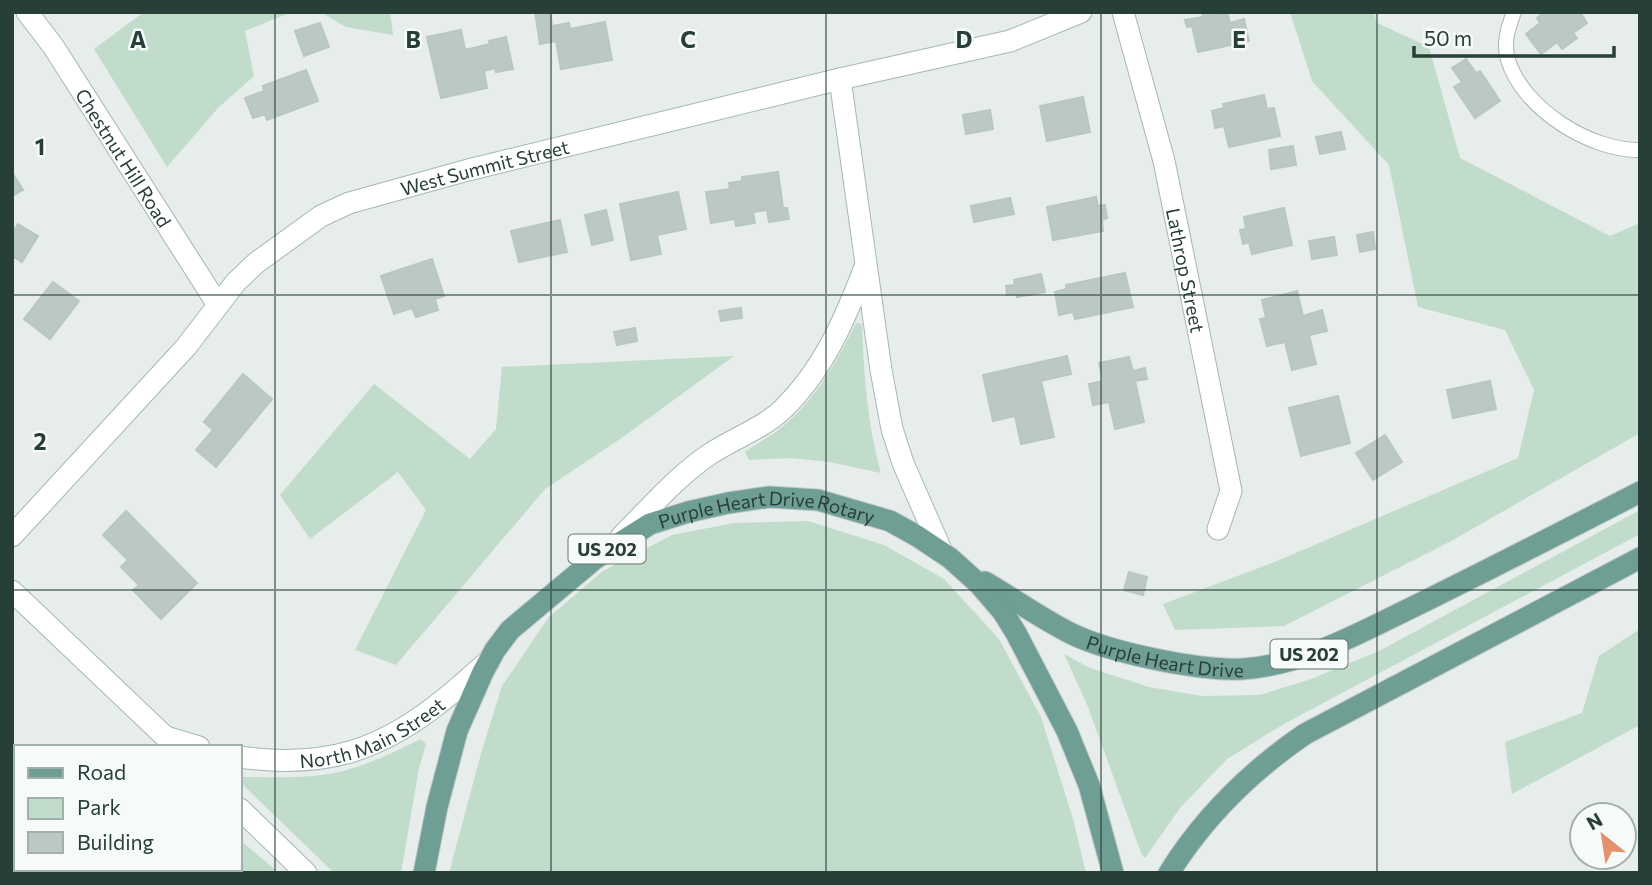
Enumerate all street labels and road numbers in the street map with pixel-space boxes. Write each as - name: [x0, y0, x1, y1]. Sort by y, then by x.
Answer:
- street label: Chestnut Hill Road: [71, 84, 177, 231]
- street label: West Summit Street: [398, 134, 571, 200]
- street label: Lathrop Street: [1162, 206, 1210, 335]
- street label: Purple Heart Drive Rotary: [655, 486, 878, 532]
- road number: US 202: [568, 534, 646, 564]
- street label: Purple Heart Drive: [1084, 630, 1244, 681]
- road number: US 202: [1270, 640, 1348, 668]
- street label: North Main Street: [299, 692, 449, 772]

